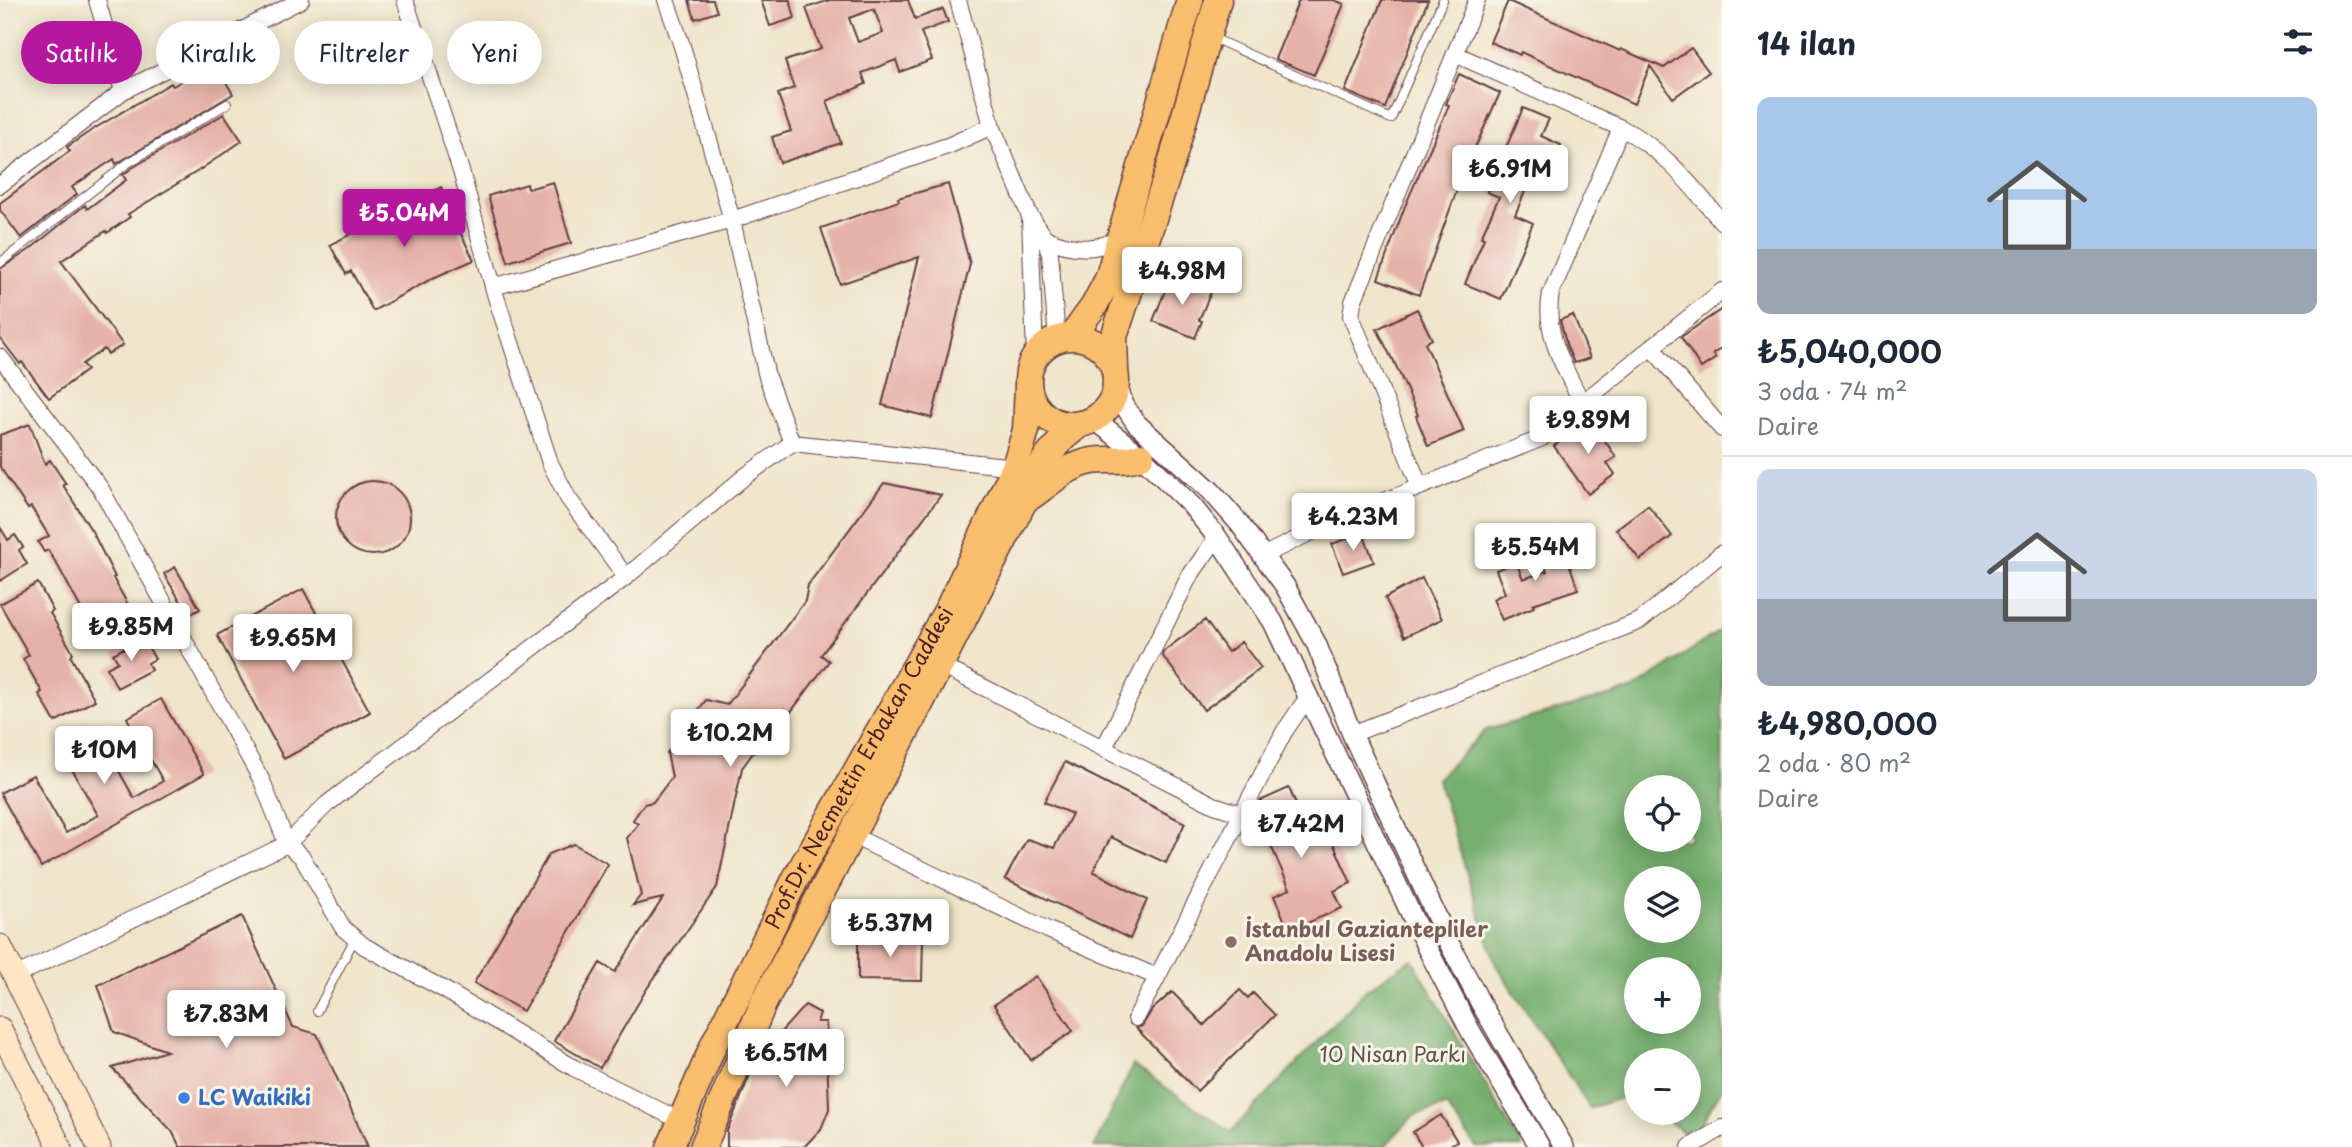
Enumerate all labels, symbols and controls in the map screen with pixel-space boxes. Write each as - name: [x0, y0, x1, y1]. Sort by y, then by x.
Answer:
- text: 14 ilan: [1757, 20, 1856, 65]
- chip: Satılık: [21, 21, 142, 84]
- chip: Kiralık: [156, 21, 280, 84]
- chip: Filtreler: [294, 21, 433, 84]
- chip: Yeni: [447, 21, 542, 84]
- icon: filters: [2279, 23, 2317, 61]
- icon: home: [1974, 142, 2100, 268]
- pin: ₺6.91M: [1453, 146, 1567, 205]
- text: ₺6.91M: [1468, 150, 1552, 185]
- pin: ₺5.04M: [347, 190, 461, 249]
- text: ₺5.04M: [359, 194, 449, 229]
- pin: ₺4.98M: [1125, 247, 1239, 307]
- text: ₺4.98M: [1138, 252, 1226, 287]
- text: ₺5,040,000: [1757, 328, 1942, 373]
- text: 3 oda · 74 m²: [1757, 373, 1907, 408]
- pin: ₺9.89M: [1531, 396, 1645, 456]
- text: ₺9.89M: [1546, 401, 1630, 436]
- text: Daire: [1757, 408, 1819, 443]
- pin: ₺4.23M: [1296, 494, 1410, 553]
- text: ₺4.23M: [1308, 498, 1398, 533]
- icon: home: [1974, 514, 2100, 640]
- pin: ₺5.54M: [1478, 524, 1592, 583]
- text: ₺5.54M: [1491, 528, 1579, 563]
- street label: Prof.Dr. Necmettin Erbakan Caddesi: [755, 600, 960, 934]
- pin: ₺9.85M: [74, 604, 188, 663]
- text: ₺9.85M: [88, 608, 174, 643]
- pin: ₺9.65M: [236, 614, 350, 674]
- text: ₺9.65M: [249, 619, 337, 654]
- text: ₺4,980,000: [1757, 700, 1938, 745]
- pin: ₺10.2M: [673, 710, 787, 769]
- text: ₺10.2M: [687, 714, 773, 749]
- pin: ₺10M: [63, 726, 145, 786]
- text: ₺10M: [71, 731, 137, 766]
- text: 2 oda · 80 m²: [1757, 745, 1911, 780]
- map controls: [1624, 775, 1701, 1125]
- button: locate: [1624, 775, 1701, 852]
- text: Daire: [1757, 780, 1819, 815]
- pin: ₺7.42M: [1244, 800, 1358, 860]
- text: ₺7.42M: [1257, 805, 1345, 840]
- button: layers: [1624, 866, 1701, 943]
- pin: ₺5.37M: [833, 900, 947, 959]
- text: ₺5.37M: [847, 904, 933, 939]
- place label: İstanbul Gaziantepliler Anadolu Lisesi: [1245, 912, 1488, 968]
- marker: İstanbul Gaziantepliler Anadolu Lisesi: [1223, 934, 1239, 950]
- button: +: [1624, 957, 1701, 1034]
- pin: ₺7.83M: [169, 990, 283, 1050]
- text: ₺7.83M: [183, 995, 269, 1030]
- pin: ₺6.51M: [729, 1030, 843, 1089]
- text: ₺6.51M: [744, 1034, 828, 1069]
- park label: 10 Nisan Parkı: [1320, 1037, 1466, 1069]
- button: −: [1624, 1048, 1701, 1125]
- place label: LC Waikiki: [198, 1080, 311, 1112]
- marker: LC Waikiki: [176, 1090, 192, 1106]

